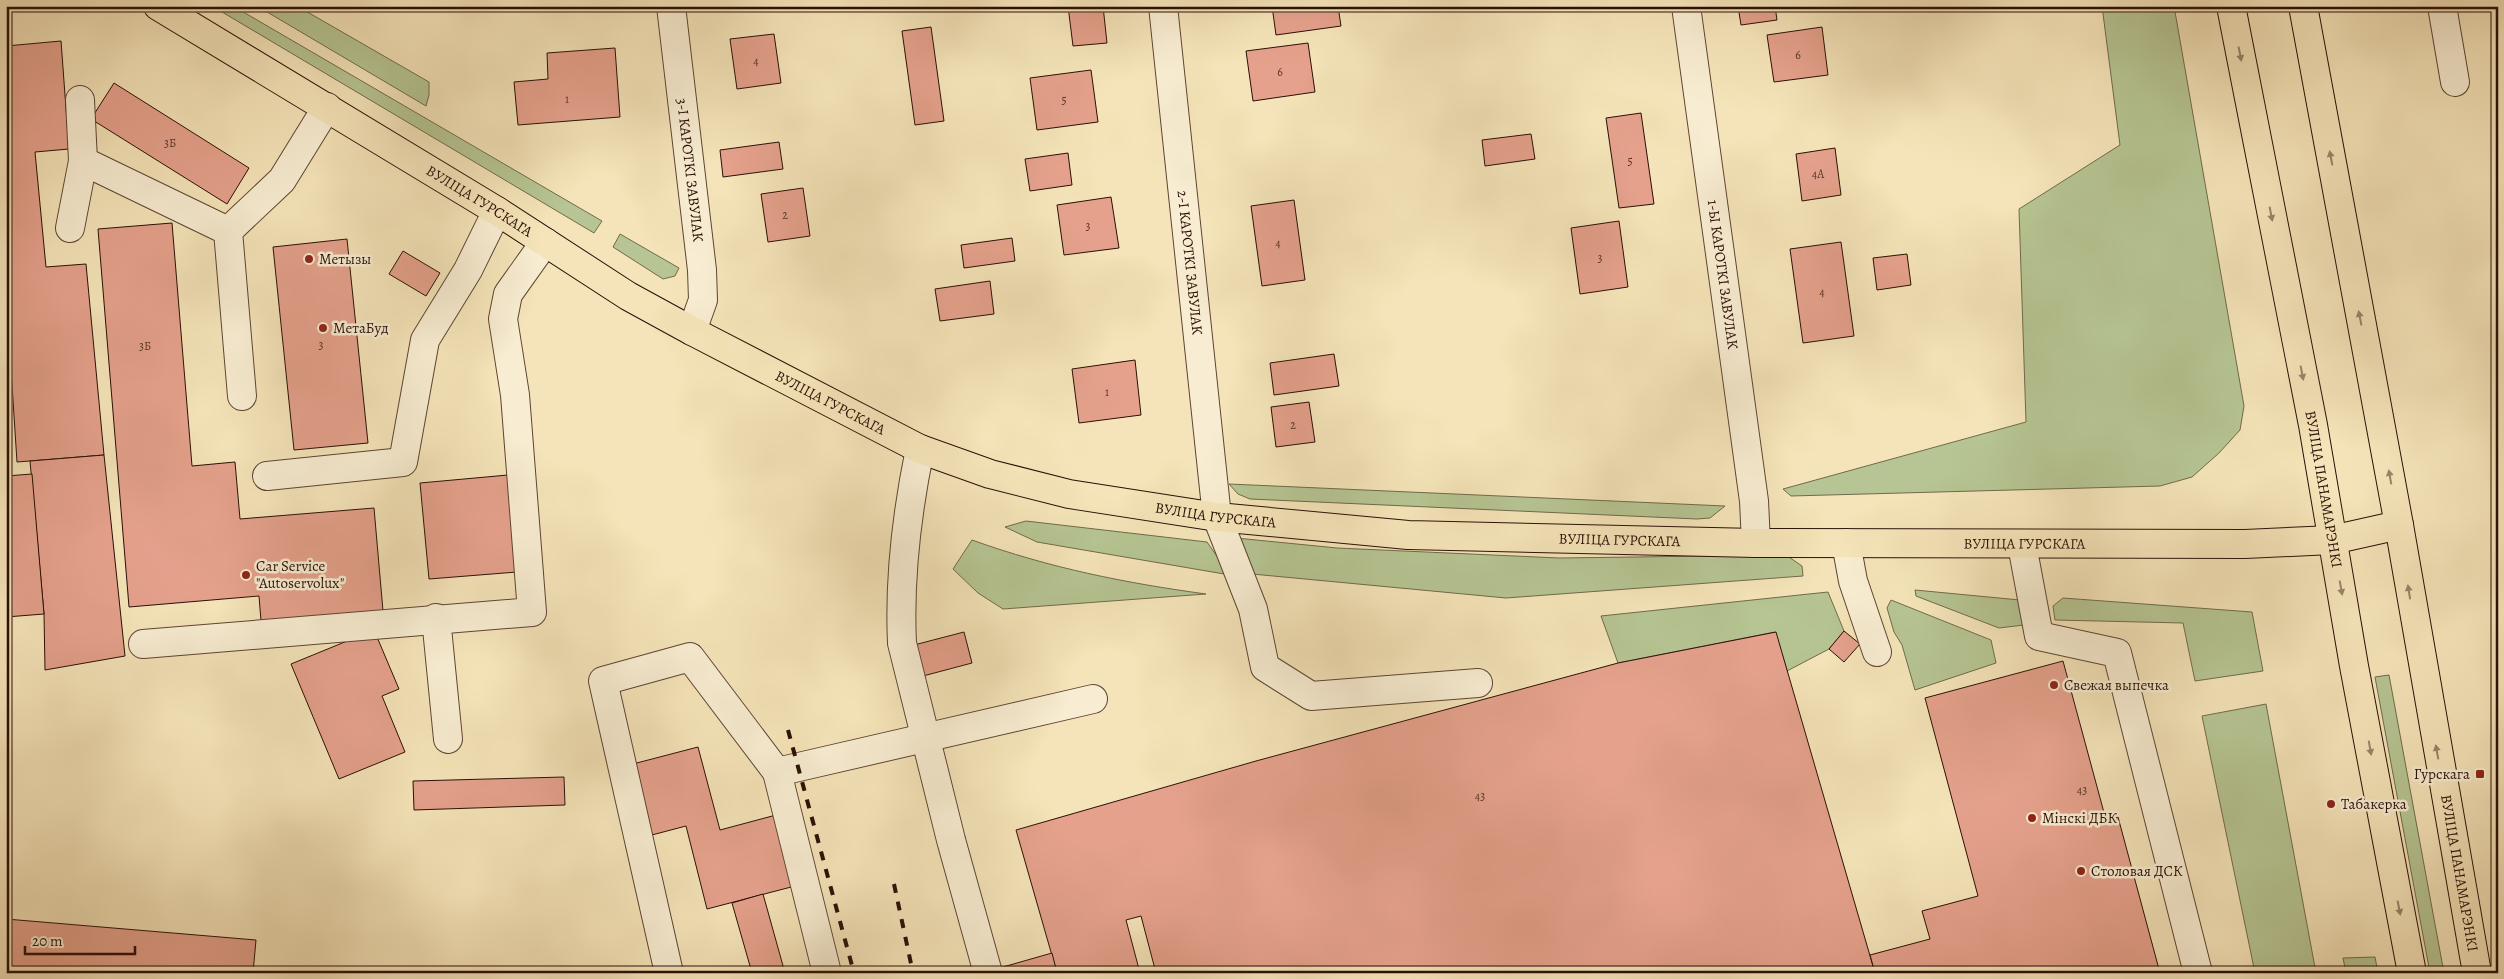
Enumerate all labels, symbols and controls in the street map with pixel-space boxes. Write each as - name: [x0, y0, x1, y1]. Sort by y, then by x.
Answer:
- house number: 6: [1795, 47, 1801, 63]
- one-way arrow: [2237, 47, 2245, 63]
- house number: 4: [753, 53, 759, 69]
- house number: 6: [1277, 64, 1283, 80]
- house number: 1: [565, 91, 569, 107]
- house number: 5: [1061, 92, 1067, 108]
- street label: 3-І КАРОТКІ ЗАВУЛАК: [672, 97, 709, 243]
- house number: 3Б: [164, 135, 176, 151]
- one-way arrow: [2326, 149, 2334, 165]
- house number: 5: [1627, 153, 1633, 169]
- street label: ВУЛІЦА ГУРСКАГА: [422, 160, 537, 242]
- house number: 4А: [1812, 166, 1825, 182]
- street label: 2-І КАРОТКІ ЗАВУЛАК: [1173, 189, 1208, 336]
- street label: 1-Ы КАРОТКІ ЗАВУЛАК: [1703, 199, 1743, 351]
- one-way arrow: [2268, 206, 2276, 222]
- house number: 2: [782, 207, 788, 223]
- house number: 3: [1086, 218, 1091, 234]
- house number: 4: [1275, 235, 1281, 251]
- place label: Метызы: [319, 249, 371, 269]
- house number: 3: [1598, 250, 1603, 266]
- marker: Метызы: [303, 253, 315, 265]
- house number: 4: [1819, 284, 1825, 300]
- one-way arrow: [2356, 309, 2364, 325]
- place label: МетаБуд: [333, 318, 389, 338]
- marker: МетаБуд: [317, 322, 329, 334]
- house number: 3: [319, 337, 324, 353]
- house number: 3Б: [139, 338, 151, 354]
- street label: ВУЛІЦА ГУРСКАГА: [772, 366, 889, 440]
- one-way arrow: [2299, 366, 2307, 382]
- house number: 1: [1105, 384, 1109, 400]
- street label: ВУЛІЦА ПАНАМАРЭНКІ: [2300, 409, 2347, 569]
- house number: 2: [1290, 417, 1296, 433]
- one-way arrow: [2385, 469, 2393, 485]
- street label: ВУЛІЦА ГУРСКАГА: [1154, 498, 1277, 533]
- street label: ВУЛІЦА ГУРСКАГА: [1558, 528, 1681, 551]
- street label: ВУЛІЦА ГУРСКАГА: [1964, 533, 2086, 554]
- place label: Car Service "Autoservolux": [256, 556, 345, 593]
- marker: Car Service "Autoservolux": [240, 569, 252, 581]
- one-way arrow: [2337, 580, 2345, 596]
- one-way arrow: [2405, 584, 2413, 600]
- place label: Свежая выпечка: [2064, 675, 2169, 695]
- marker: Свежая выпечка: [2048, 679, 2060, 691]
- one-way arrow: [2366, 740, 2374, 756]
- one-way arrow: [2433, 744, 2441, 760]
- place label: Гурскага: [2414, 764, 2470, 784]
- marker: Гурскага: [2474, 768, 2486, 780]
- house number: 43: [2077, 782, 2087, 798]
- house number: 43: [1475, 788, 1485, 804]
- street label: ВУЛІЦА ПАНАМАРЭНКІ: [2436, 793, 2483, 953]
- place label: Табакерка: [2341, 794, 2407, 814]
- marker: Табакерка: [2325, 798, 2337, 810]
- place label: Мінскі ДБК: [2042, 808, 2118, 828]
- marker: Мінскі ДБК: [2026, 812, 2038, 824]
- place label: Столовая ДСК: [2091, 861, 2183, 881]
- marker: Столовая ДСК: [2075, 865, 2087, 877]
- one-way arrow: [2396, 900, 2404, 916]
- scale bar: [25, 924, 135, 956]
- text: 20 m: [32, 931, 63, 951]

